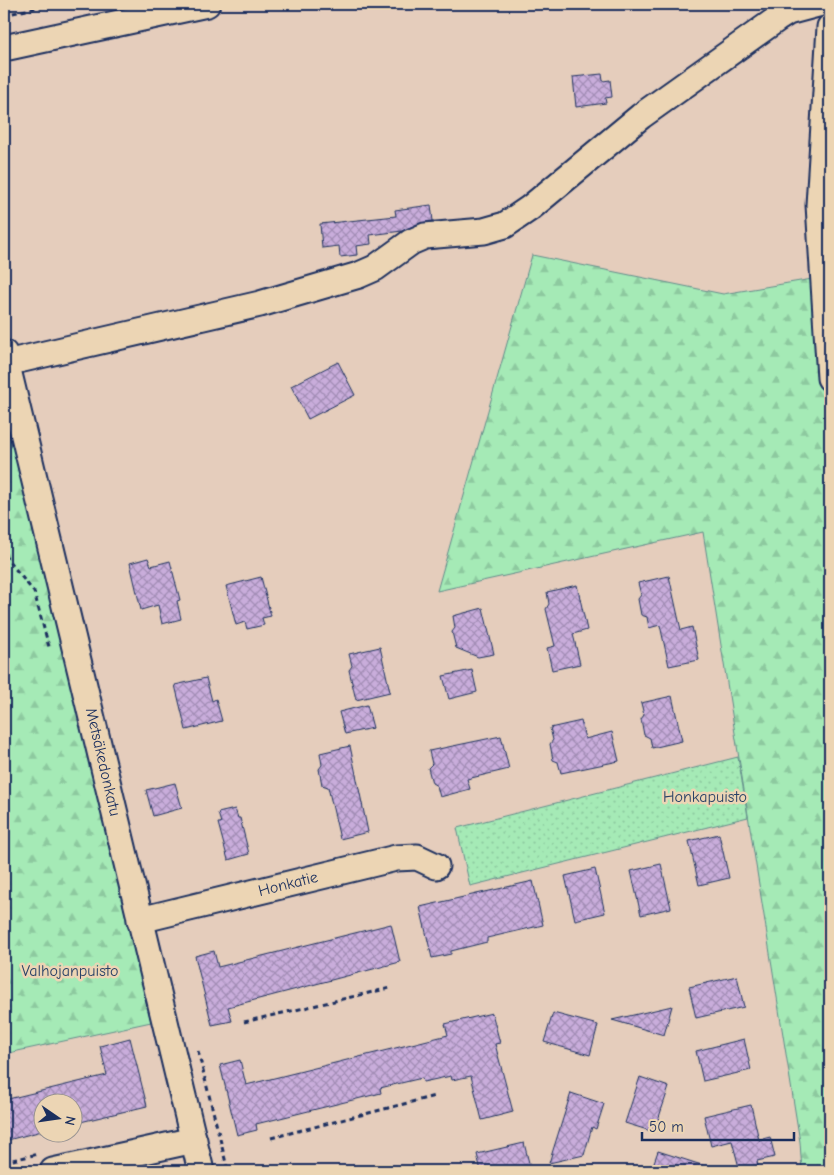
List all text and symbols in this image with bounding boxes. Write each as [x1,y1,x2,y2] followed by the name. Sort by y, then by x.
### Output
[82,706,124,818] street label: Metsäkedonkatu
[663,788,747,806] park label: Honkapuisto
[256,868,320,900] street label: Honkatie
[22,962,118,980] park label: Valhojanpuisto
[32,1092,82,1142] north arrow
[642,1110,794,1142] scale bar
[61,1114,79,1127] text: N
[649,1118,684,1136] text: 50 m

